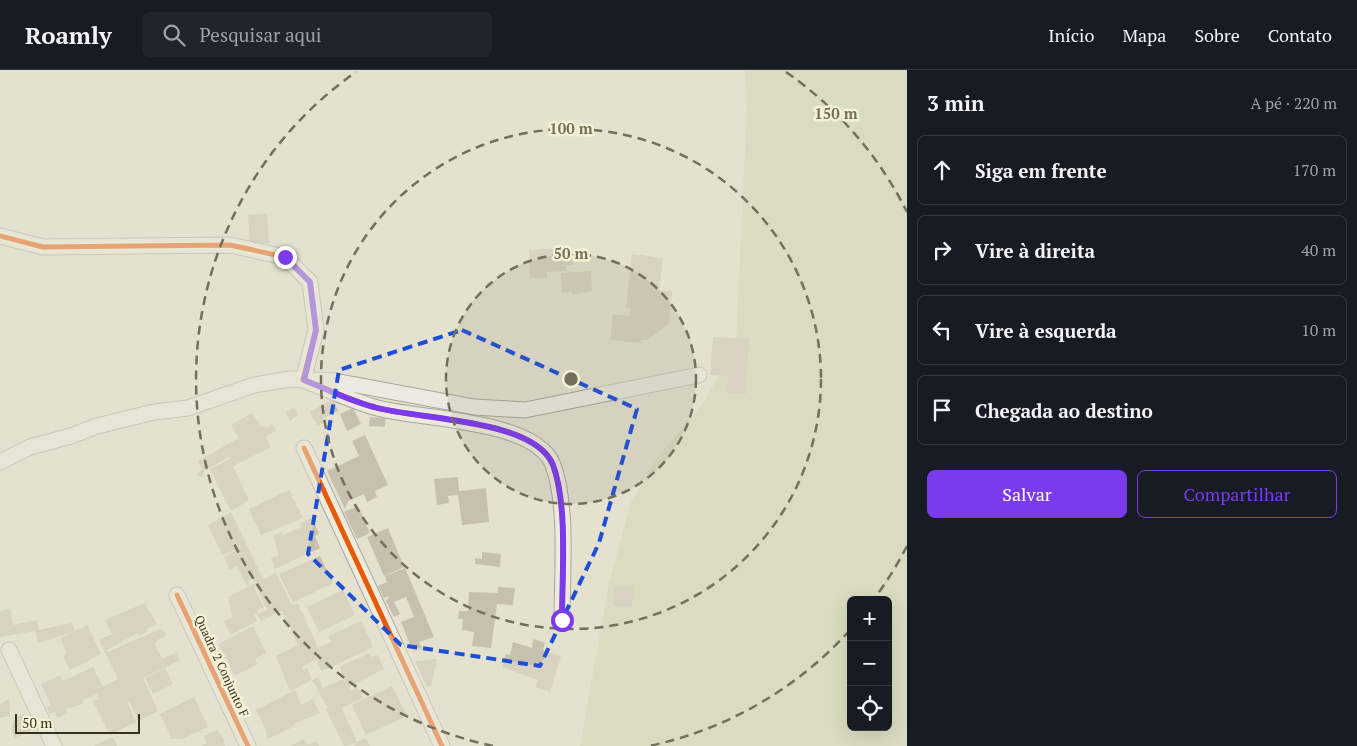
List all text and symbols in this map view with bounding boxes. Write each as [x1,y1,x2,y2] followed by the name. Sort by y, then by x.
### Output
[142,12,492,57] search box
[25,19,112,51] text: Roamly
[160,21,188,49] icon: search
[200,22,322,47] text: Pesquisar aqui
[1048,23,1094,47] text: Início
[1122,23,1166,47] text: Mapa
[1194,23,1240,47] text: Sobre
[1268,23,1332,47] text: Contato
[927,89,984,117] text: 3 min
[1250,92,1337,114] text: A pé · 220 m
[814,103,858,123] text: 150 m
[549,118,593,138] text: 100 m
[928,156,956,184] icon: ahead
[975,158,1107,183] text: Siga em frente
[1293,159,1336,181] text: 170 m
[928,236,956,264] icon: right
[975,238,1095,263] text: Vire à direita
[1301,239,1336,261] text: 40 m
[554,243,589,263] text: 50 m
[274,246,297,269] route end
[928,316,956,344] icon: left
[975,318,1117,343] text: Vire à esquerda
[1301,319,1336,341] text: 10 m
[562,370,580,388] centre of rings
[928,396,956,424] icon: arrive
[975,398,1153,423] text: Chegada ao destino
[927,470,1127,518] button: Salvar
[1137,470,1337,518] button: Compartilhar
[847,596,892,731] map controls
[847,596,892,641] button: +
[551,609,574,632] route start
[192,613,252,719] street label: Quadra 2 Conjunto F
[847,641,892,686] button: −
[847,686,892,731] button: locate
[15,711,140,734] scale bar
[22,713,52,732] text: 50 m

